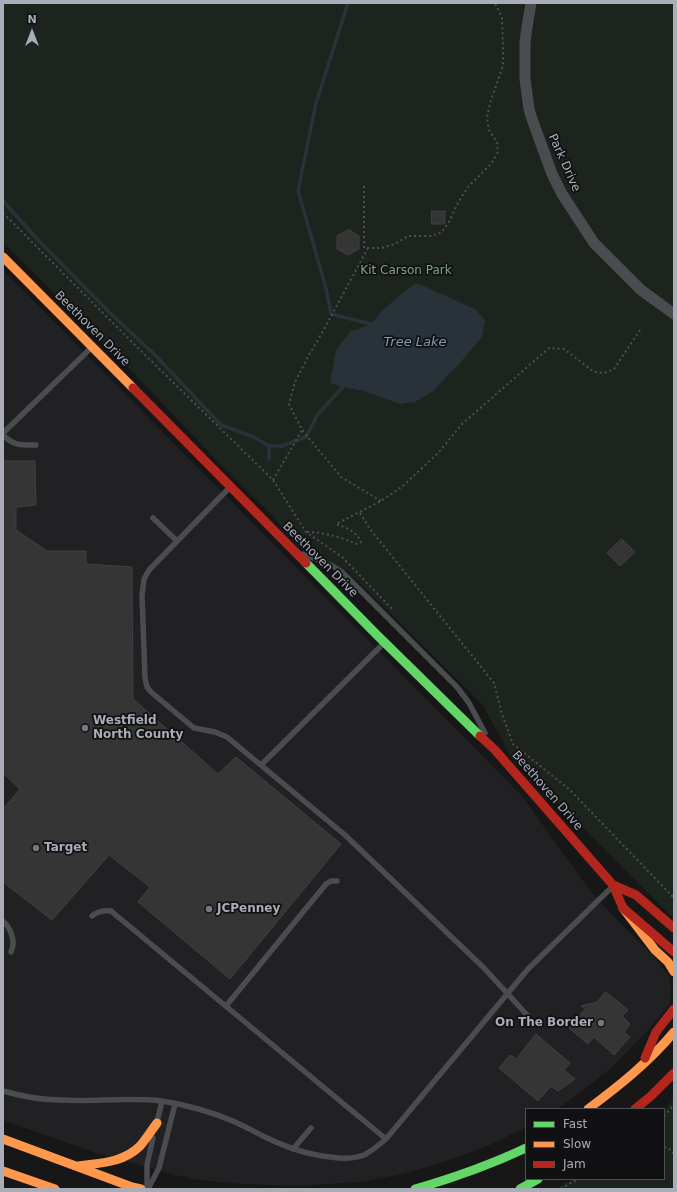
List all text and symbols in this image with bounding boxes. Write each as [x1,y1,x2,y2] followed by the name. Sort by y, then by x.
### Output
[12,12,52,52] north arrow
[27,13,37,26] text: N
[545,132,583,194] street label: Park Drive
[360,264,452,278] park label: Kit Carson Park
[51,288,133,370] street label: Beethoven Drive
[383,335,447,351] water label: Tree Lake
[279,519,361,601] street label: Beethoven Drive
[93,714,183,742] place label: Westfield North County
[80,723,90,733] marker: Westfield North County
[509,748,585,834] street label: Beethoven Drive
[44,841,87,855] place label: Target
[31,843,41,853] marker: Target
[217,902,280,916] place label: JCPenney
[204,904,214,914] marker: JCPenney
[495,1016,593,1030] place label: On The Border
[596,1018,606,1028] marker: On The Border
[525,1108,665,1180] legend
[563,1117,587,1131] text: Fast
[563,1137,591,1151] text: Slow
[563,1157,586,1171] text: Jam

